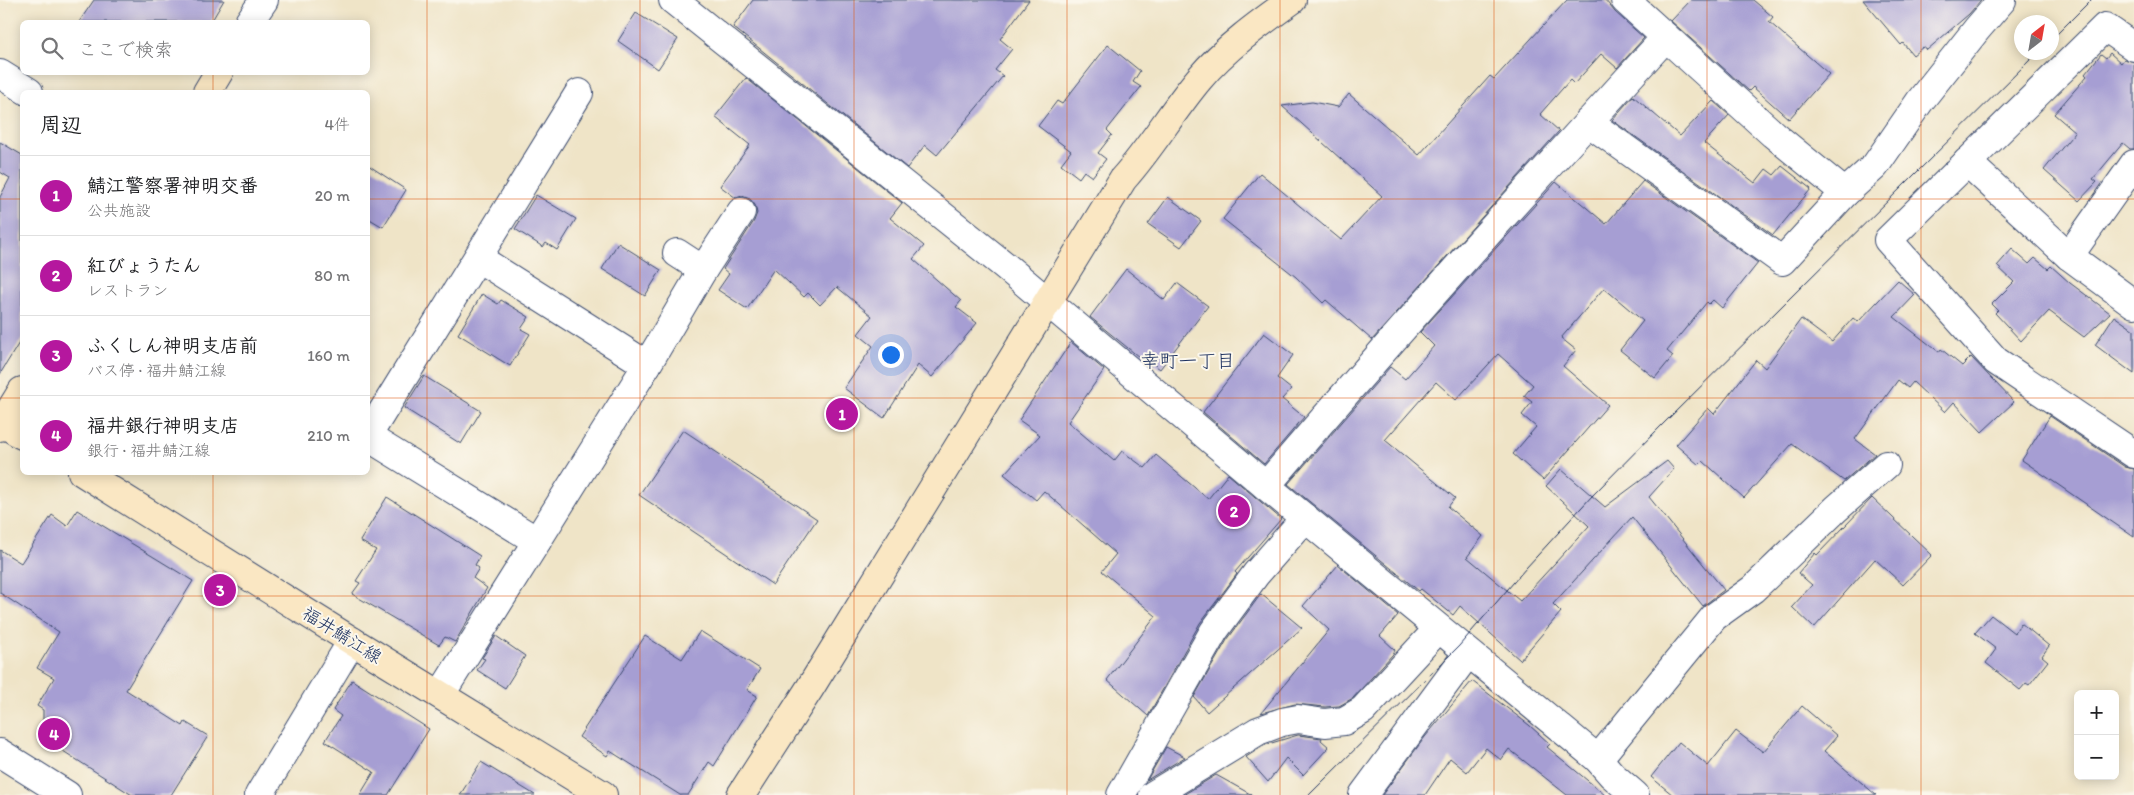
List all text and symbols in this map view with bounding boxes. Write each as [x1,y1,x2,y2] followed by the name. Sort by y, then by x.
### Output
[2014,15,2059,60] north arrow
[20,20,370,75] search box
[38,34,66,62] icon: search
[78,38,173,61] text: ここで検索
[40,112,82,137] text: 周辺
[324,115,350,134] text: 4件
[87,174,258,197] text: 鯖江警察署神明交番
[52,186,60,205] text: 1
[315,186,350,205] text: 20 m
[87,201,151,220] text: 公共施設
[87,254,201,277] text: 紅びょうたん
[52,266,60,285] text: 2
[314,266,350,285] text: 80 m
[87,281,168,300] text: レストラン
[87,334,258,357] text: ふくしん神明支店前
[878,342,904,368] your location
[52,346,60,365] text: 3
[307,346,350,365] text: 160 m
[1140,349,1236,372] district label: 幸町一丁目
[87,361,226,380] text: バス停 · 福井鯖江線
[826,395,858,433] pin: 1
[87,414,239,437] text: 福井銀行神明支店
[51,426,61,445] text: 4
[307,426,350,445] text: 210 m
[87,441,210,460] text: 銀行 · 福井鯖江線
[1218,492,1250,530] pin: 2
[204,571,236,609] pin: 3
[298,602,386,668] street label: 福井鯖江線
[2074,690,2119,780] map controls
[2074,690,2119,735] button: +
[38,715,70,753] pin: 4
[2074,735,2119,780] button: −

